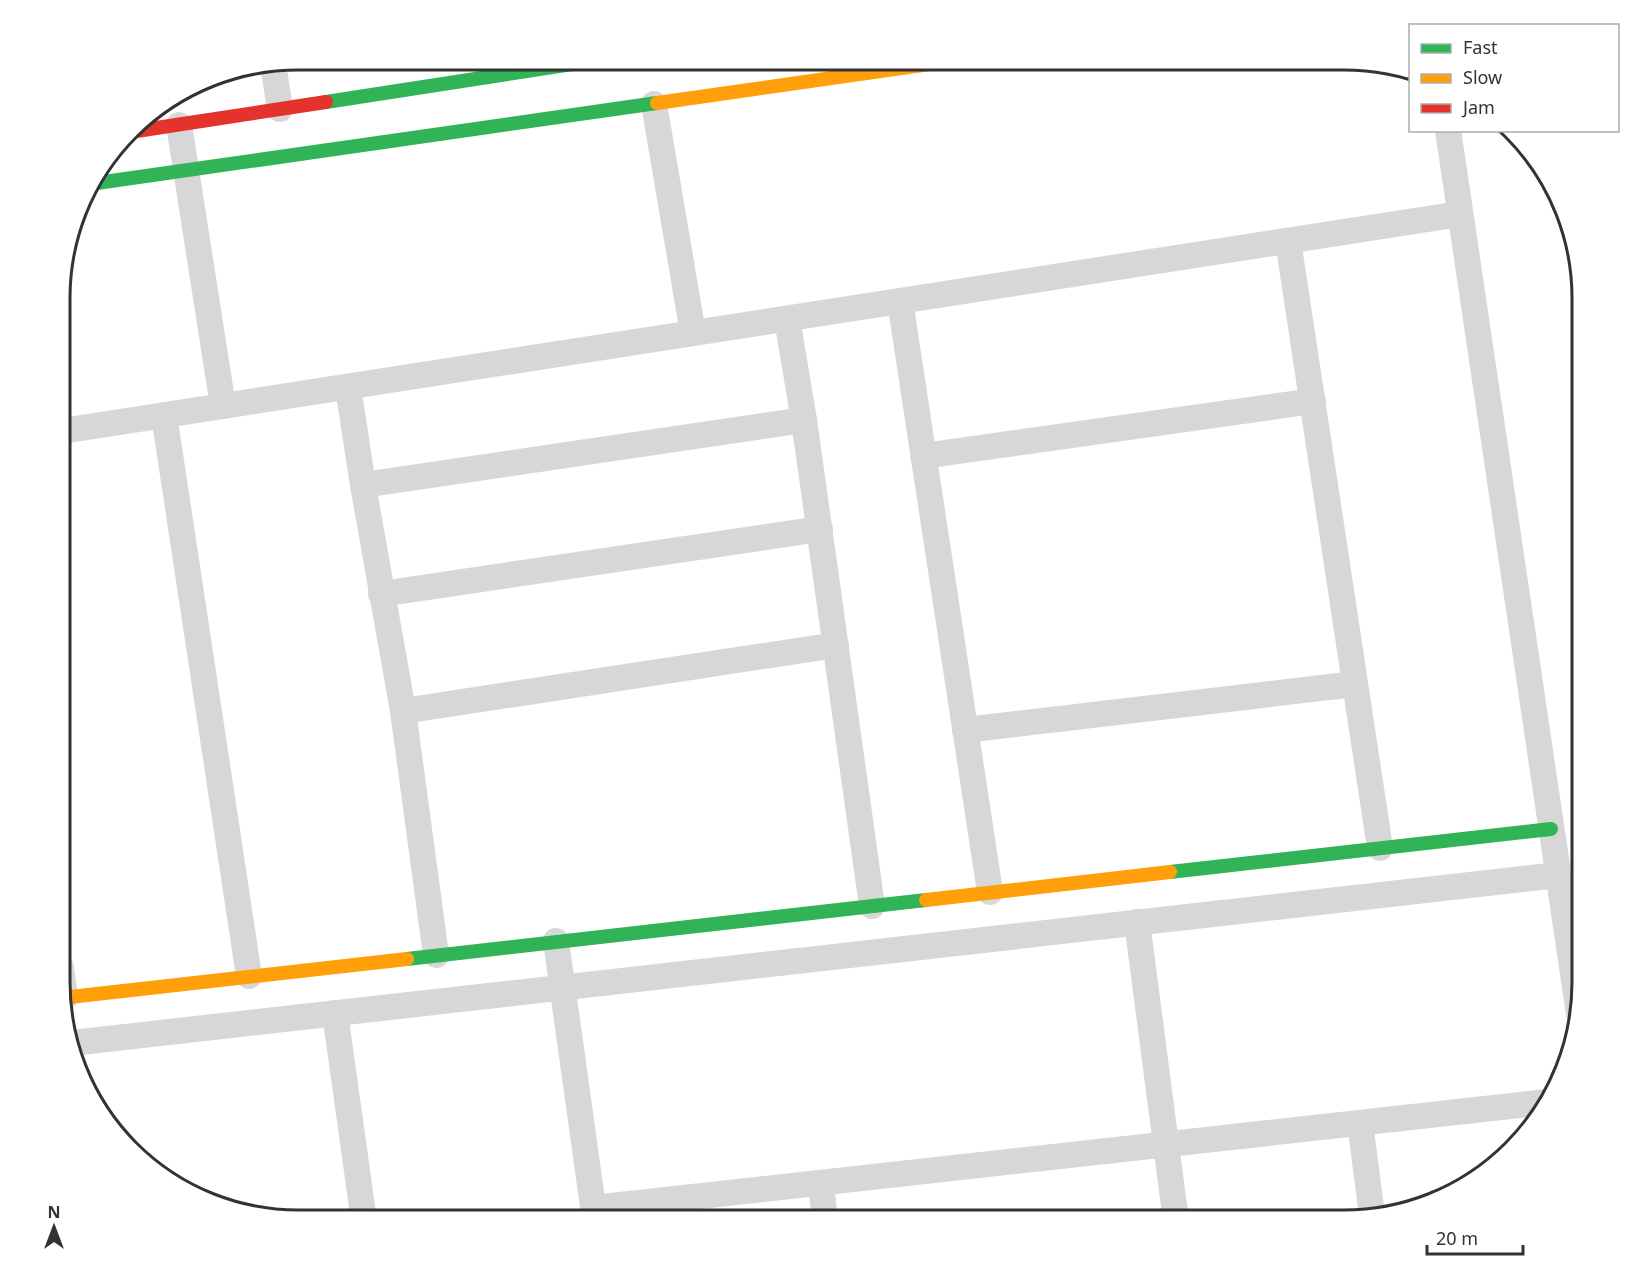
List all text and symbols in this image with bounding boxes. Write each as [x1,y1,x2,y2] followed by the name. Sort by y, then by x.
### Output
[1409,24,1619,132] legend
[1463,35,1498,59] text: Fast
[1463,65,1502,89] text: Slow
[1461,95,1495,119] text: Jam
[24,1197,84,1257] north arrow
[47,1201,61,1223] text: N
[1427,1218,1523,1256] scale bar
[1436,1226,1478,1250] text: 20 m

